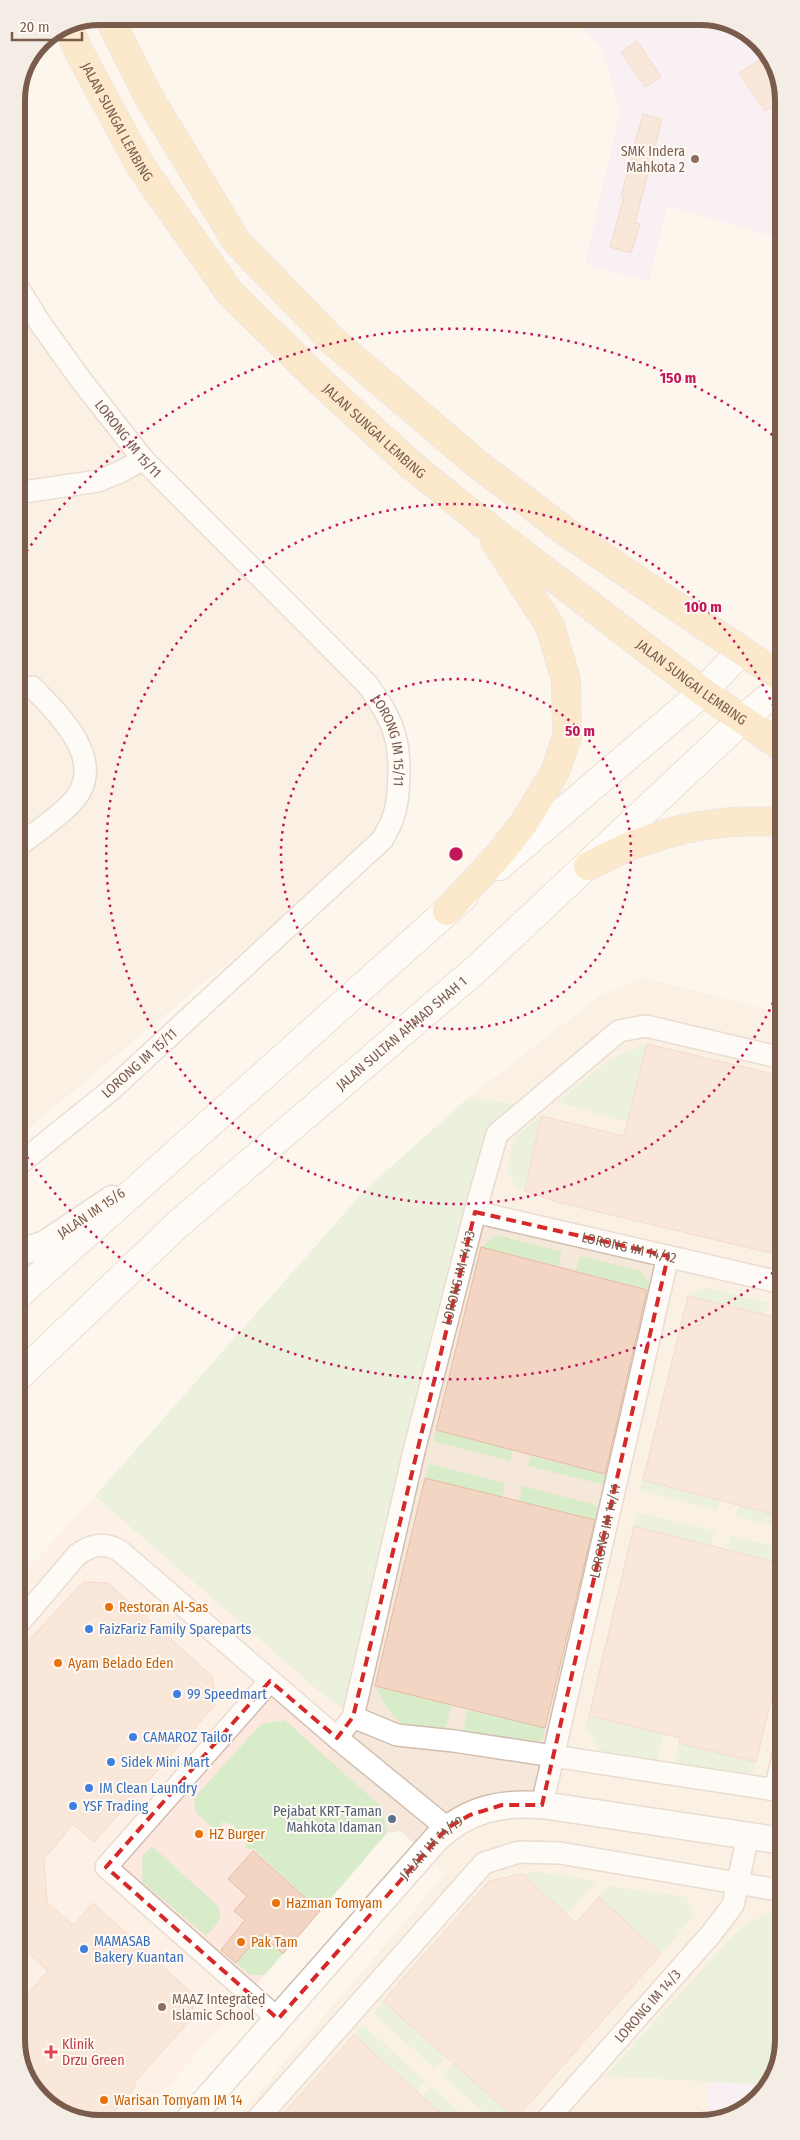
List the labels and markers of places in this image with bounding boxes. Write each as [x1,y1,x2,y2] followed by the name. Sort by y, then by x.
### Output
[621,143,685,176] place label: SMK Indera Mahkota 2
[689,153,701,165] marker: SMK Indera Mahkota 2
[447,845,465,863] centre of rings
[119,1599,208,1616] place label: Restoran Al-Sas
[103,1601,115,1613] marker: Restoran Al-Sas
[99,1621,251,1638] place label: FaizFariz Family Spareparts
[83,1623,95,1635] marker: FaizFariz Family Spareparts
[68,1655,174,1672] place label: Ayam Belado Eden
[52,1657,64,1669] marker: Ayam Belado Eden
[187,1686,267,1703] place label: 99 Speedmart
[171,1688,183,1700] marker: 99 Speedmart
[143,1729,233,1746] place label: CAMAROZ Tailor
[127,1731,139,1743] marker: CAMAROZ Tailor
[121,1754,210,1771] place label: Sidek Mini Mart
[105,1756,117,1768] marker: Sidek Mini Mart
[99,1780,198,1797] place label: IM Clean Laundry
[83,1782,95,1794] marker: IM Clean Laundry
[83,1798,149,1815] place label: YSF Trading
[67,1800,79,1812] marker: YSF Trading
[273,1803,382,1836] place label: Pejabat KRT-Taman Mahkota Idaman
[386,1813,398,1825] marker: Pejabat KRT-Taman Mahkota Idaman
[209,1826,265,1843] place label: HZ Burger
[193,1828,205,1840] marker: HZ Burger
[286,1895,383,1912] place label: Hazman Tomyam
[270,1897,282,1909] marker: Hazman Tomyam
[94,1933,184,1966] place label: MAMASAB Bakery Kuantan
[251,1934,298,1951] place label: Pak Tam
[235,1936,247,1948] marker: Pak Tam
[78,1943,90,1955] marker: MAMASAB Bakery Kuantan
[172,1991,266,2024] place label: MAAZ Integrated Islamic School
[156,2001,168,2013] marker: MAAZ Integrated Islamic School
[62,2036,125,2069] place label: Klinik Drzu Green
[44,2045,58,2059] marker: Klinik Drzu Green
[114,2092,243,2109] place label: Warisan Tomyam IM 14
[98,2094,110,2106] marker: Warisan Tomyam IM 14

